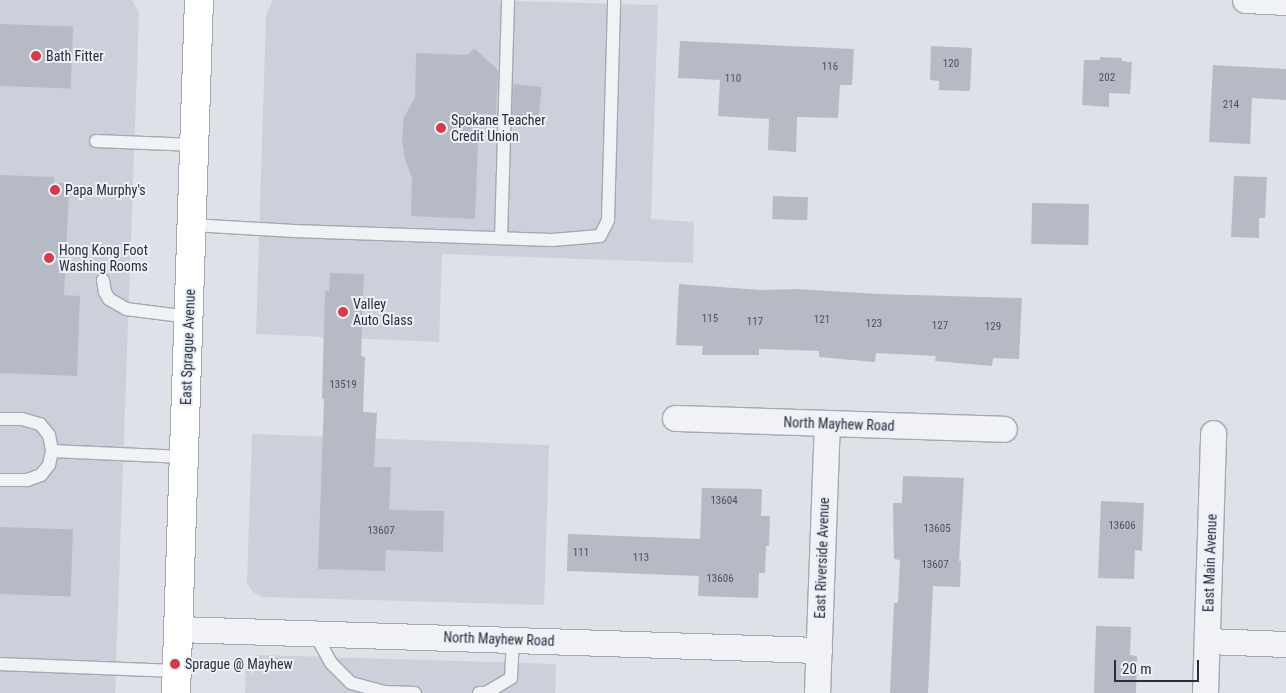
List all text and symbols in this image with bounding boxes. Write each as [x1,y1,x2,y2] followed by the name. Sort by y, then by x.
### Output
[46,48,104,64] place label: Bath Fitter
[30,50,42,62] marker: Bath Fitter
[943,57,959,71] house number: 120
[822,60,838,74] house number: 116
[1099,71,1115,85] house number: 202
[725,72,741,86] house number: 110
[1223,98,1239,112] house number: 214
[451,112,546,144] place label: Spokane Teacher Credit Union
[435,122,447,134] marker: Spokane Teacher Credit Union
[65,182,146,198] place label: Papa Murphy's
[49,184,61,196] marker: Papa Murphy's
[59,242,148,274] place label: Hong Kong Foot Washing Rooms
[43,252,55,264] marker: Hong Kong Foot Washing Rooms
[178,289,198,405] street label: East Sprague Avenue
[353,296,413,328] place label: Valley Auto Glass
[337,306,349,318] marker: Valley Auto Glass
[702,312,718,326] house number: 115
[814,313,830,327] house number: 121
[747,315,763,329] house number: 117
[866,317,882,331] house number: 123
[932,319,948,333] house number: 127
[985,320,1001,334] house number: 129
[329,378,357,392] house number: 13519
[783,414,895,434] street label: North Mayhew Road
[710,494,738,508] house number: 13604
[811,497,833,619] street label: East Riverside Avenue
[1200,514,1220,612] street label: East Main Avenue
[1108,519,1136,533] house number: 13606
[923,522,951,536] house number: 13605
[367,524,395,538] house number: 13607
[573,546,589,560] house number: 111
[633,551,649,565] house number: 113
[921,558,949,572] house number: 13607
[706,572,734,586] house number: 13606
[443,629,555,649] street label: North Mayhew Road
[1116,650,1201,682] scale bar
[185,656,293,672] place label: Sprague @ Mayhew
[169,658,181,670] marker: Sprague @ Mayhew
[1122,660,1152,678] text: 20 m

